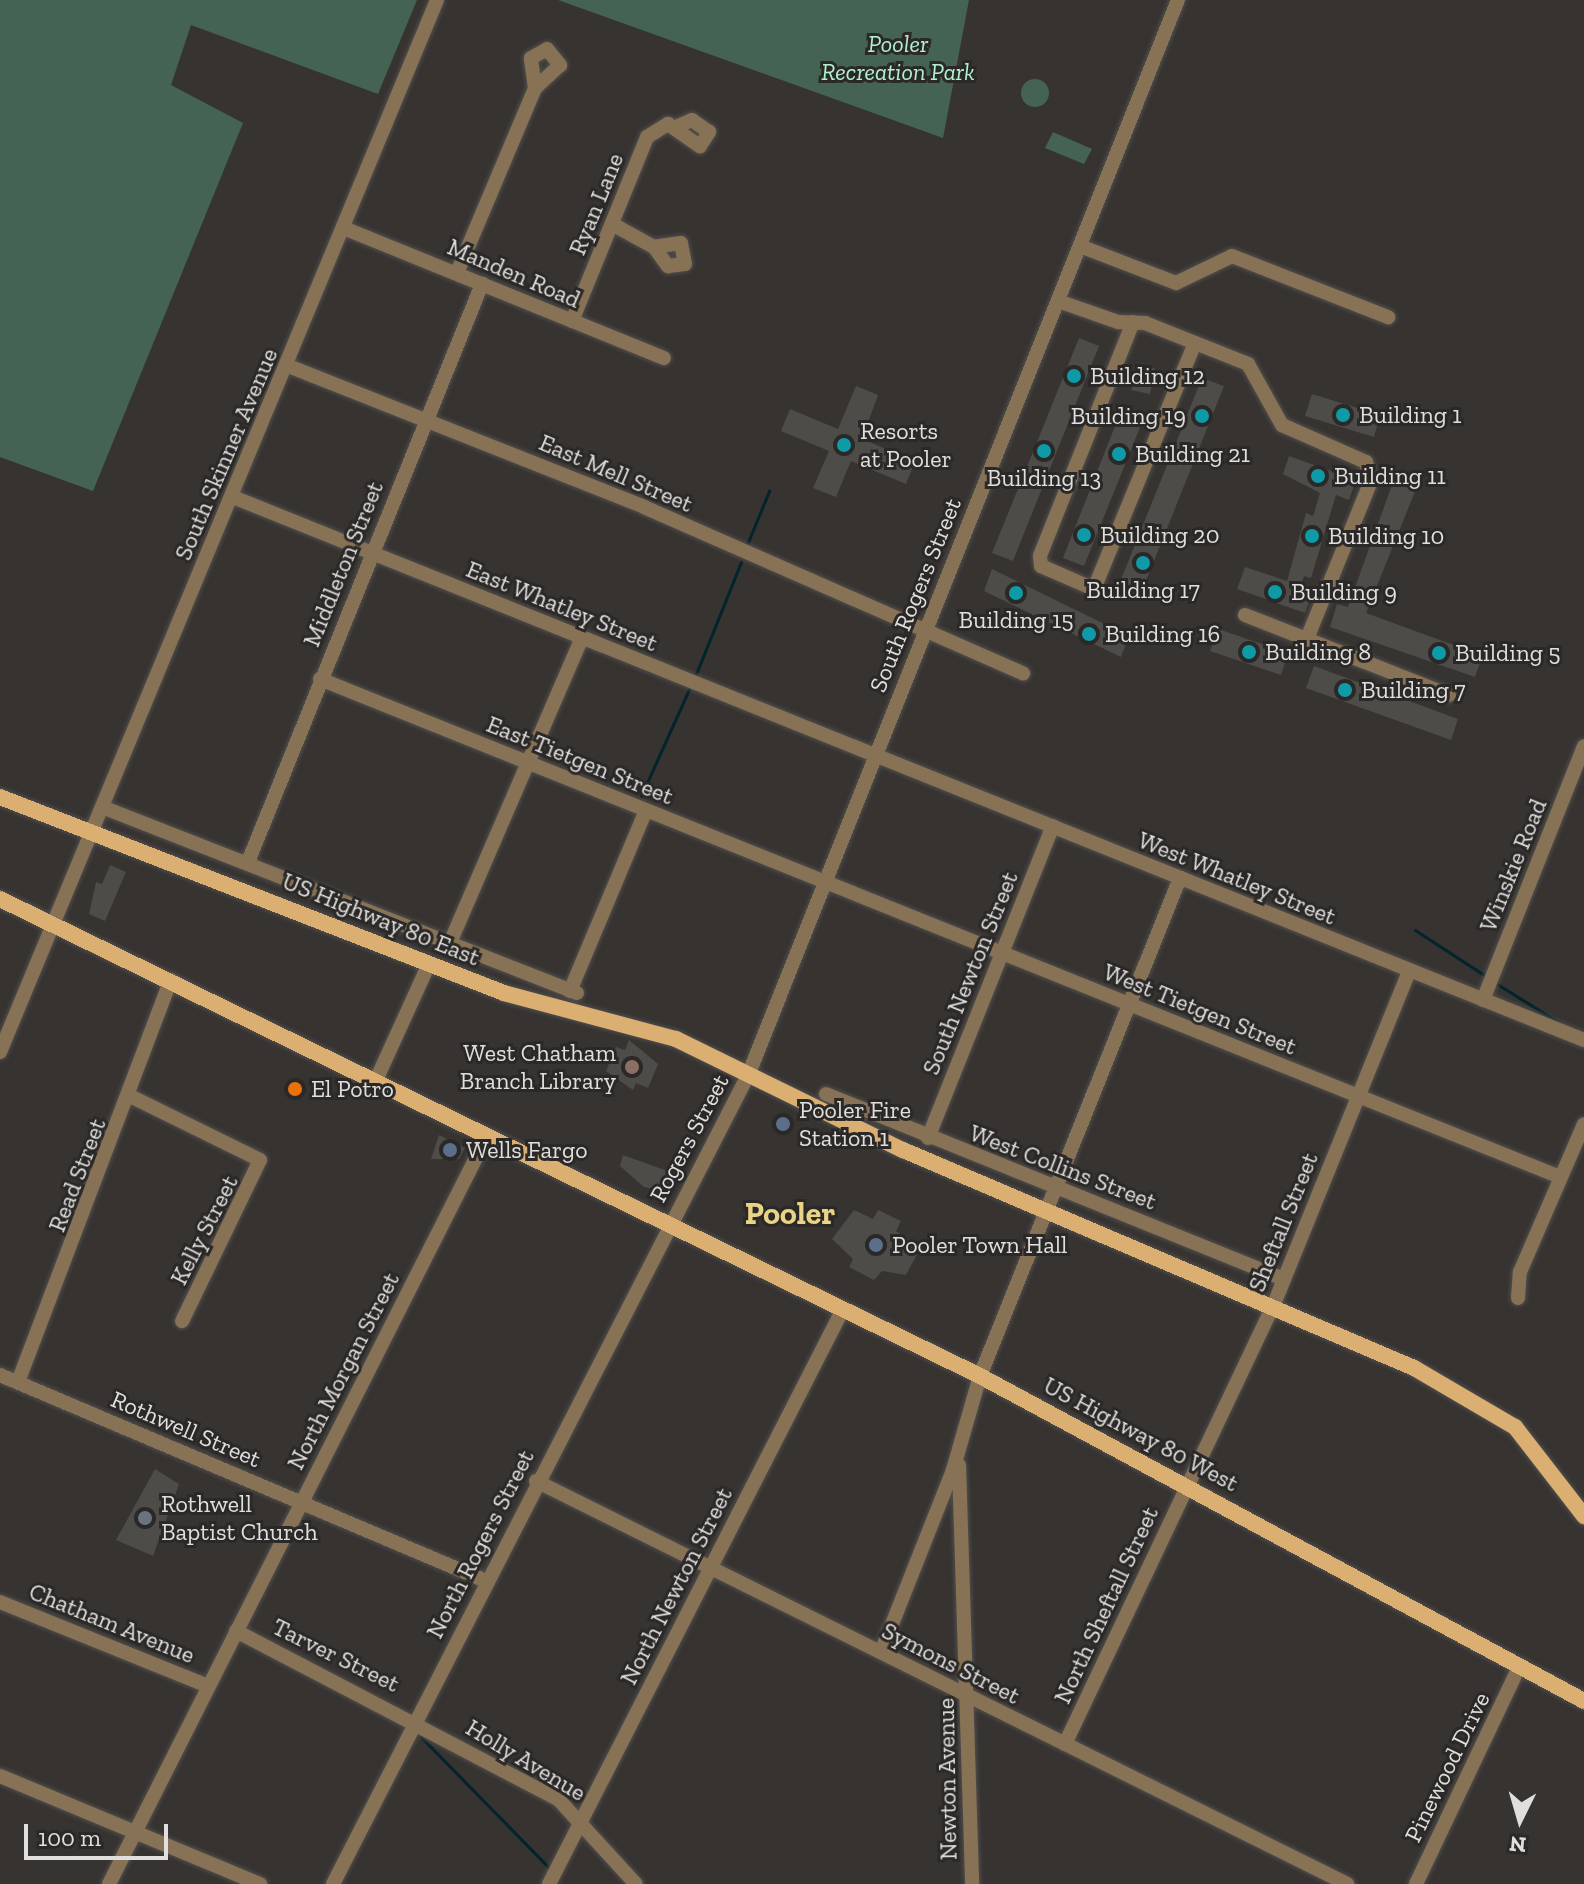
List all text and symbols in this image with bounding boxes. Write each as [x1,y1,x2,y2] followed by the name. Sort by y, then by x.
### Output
[821,30,975,86] park label: Pooler Recreation Park
[563,149,629,259] street label: Ryan Lane
[443,232,585,314] street label: Manden Road
[168,343,284,565] street label: South Skinner Avenue
[1090,362,1205,390] place label: Building 12
[1065,367,1083,385] marker: Building 12
[1359,401,1462,429] place label: Building 1
[1071,402,1186,430] place label: Building 19
[1334,406,1352,424] marker: Building 1
[1193,407,1211,425] marker: Building 19
[860,417,952,473] place label: Resorts at Pooler
[535,428,697,518] street label: East Mell Street
[835,436,853,454] marker: Resorts at Pooler
[1135,440,1250,468] place label: Building 21
[1035,442,1053,460] marker: Building 13
[1110,445,1128,463] marker: Building 21
[1334,462,1446,490] place label: Building 11
[987,464,1101,492] place label: Building 13
[1309,467,1327,485] marker: Building 11
[297,477,389,651] street label: Middleton Street
[863,494,967,696] street label: South Rogers Street
[1100,521,1219,549] place label: Building 20
[1328,522,1444,550] place label: Building 10
[1075,526,1093,544] marker: Building 20
[1303,527,1321,545] marker: Building 10
[462,554,662,658] street label: East Whatley Street
[1134,554,1152,572] marker: Building 17
[1086,576,1200,604] place label: Building 17
[1291,578,1397,606] place label: Building 9
[1266,583,1284,601] marker: Building 9
[1007,584,1025,602] marker: Building 15
[959,606,1073,634] place label: Building 15
[1105,620,1220,648] place label: Building 16
[1080,625,1098,643] marker: Building 16
[1265,638,1371,666] place label: Building 8
[1455,639,1561,667] place label: Building 5
[1240,643,1258,661] marker: Building 8
[1430,644,1448,662] marker: Building 5
[1361,676,1466,704] place label: Building 7
[1336,681,1354,699] marker: Building 7
[482,709,678,811] street label: East Tietgen Street
[1473,794,1553,936] street label: Winskie Road
[1133,825,1341,931] street label: West Whatley Street
[278,866,484,972] street label: US Highway 80 East
[916,867,1024,1079] street label: South Newton Street
[1099,957,1301,1061] street label: West Tietgen Street
[459,1039,616,1095] place label: West Chatham Branch Library
[623,1058,641,1076] marker: West Chatham Branch Library
[643,1069,735,1207] street label: Rogers Street
[311,1075,394,1103] place label: El Potro
[286,1080,304,1098] marker: El Potro
[799,1096,912,1152] place label: Pooler Fire Station 1
[42,1114,112,1236] street label: Read Street
[774,1115,792,1133] marker: Pooler Fire Station 1
[966,1118,1160,1216] street label: West Collins Street
[466,1136,588,1164] place label: Wells Fargo
[441,1141,459,1159] marker: Wells Fargo
[1242,1148,1324,1296] street label: Sheftall Street
[164,1170,244,1290] street label: Kelly Street
[745,1194,835,1232] district label: Pooler
[892,1231,1068,1259] place label: Pooler Town Hall
[867,1236,885,1254] marker: Pooler Town Hall
[281,1268,405,1474] street label: North Morgan Street
[1038,1370,1244,1498] street label: US Highway 80 West
[107,1385,265,1473] street label: Rothwell Street
[420,1445,540,1643] street label: North Rogers Street
[614,1482,738,1690] street label: North Newton Street
[161,1490,318,1546] place label: Rothwell Baptist Church
[1048,1502,1164,1708] street label: North Sheftall Street
[136,1509,154,1527] marker: Rothwell Baptist Church
[25,1577,199,1669] street label: Chatham Avenue
[268,1612,404,1698] street label: Tarver Street
[877,1616,1025,1710] street label: Symons Street
[1398,1687,1496,1847] street label: Pinewood Drive
[931,1697,963,1861] street label: Newton Avenue
[460,1713,592,1807] street label: Holly Avenue
[1480,1780,1560,1860] north arrow
[28,1808,172,1858] scale bar
[38,1823,101,1852] text: 100 m
[1508,1830,1527,1859] text: N

